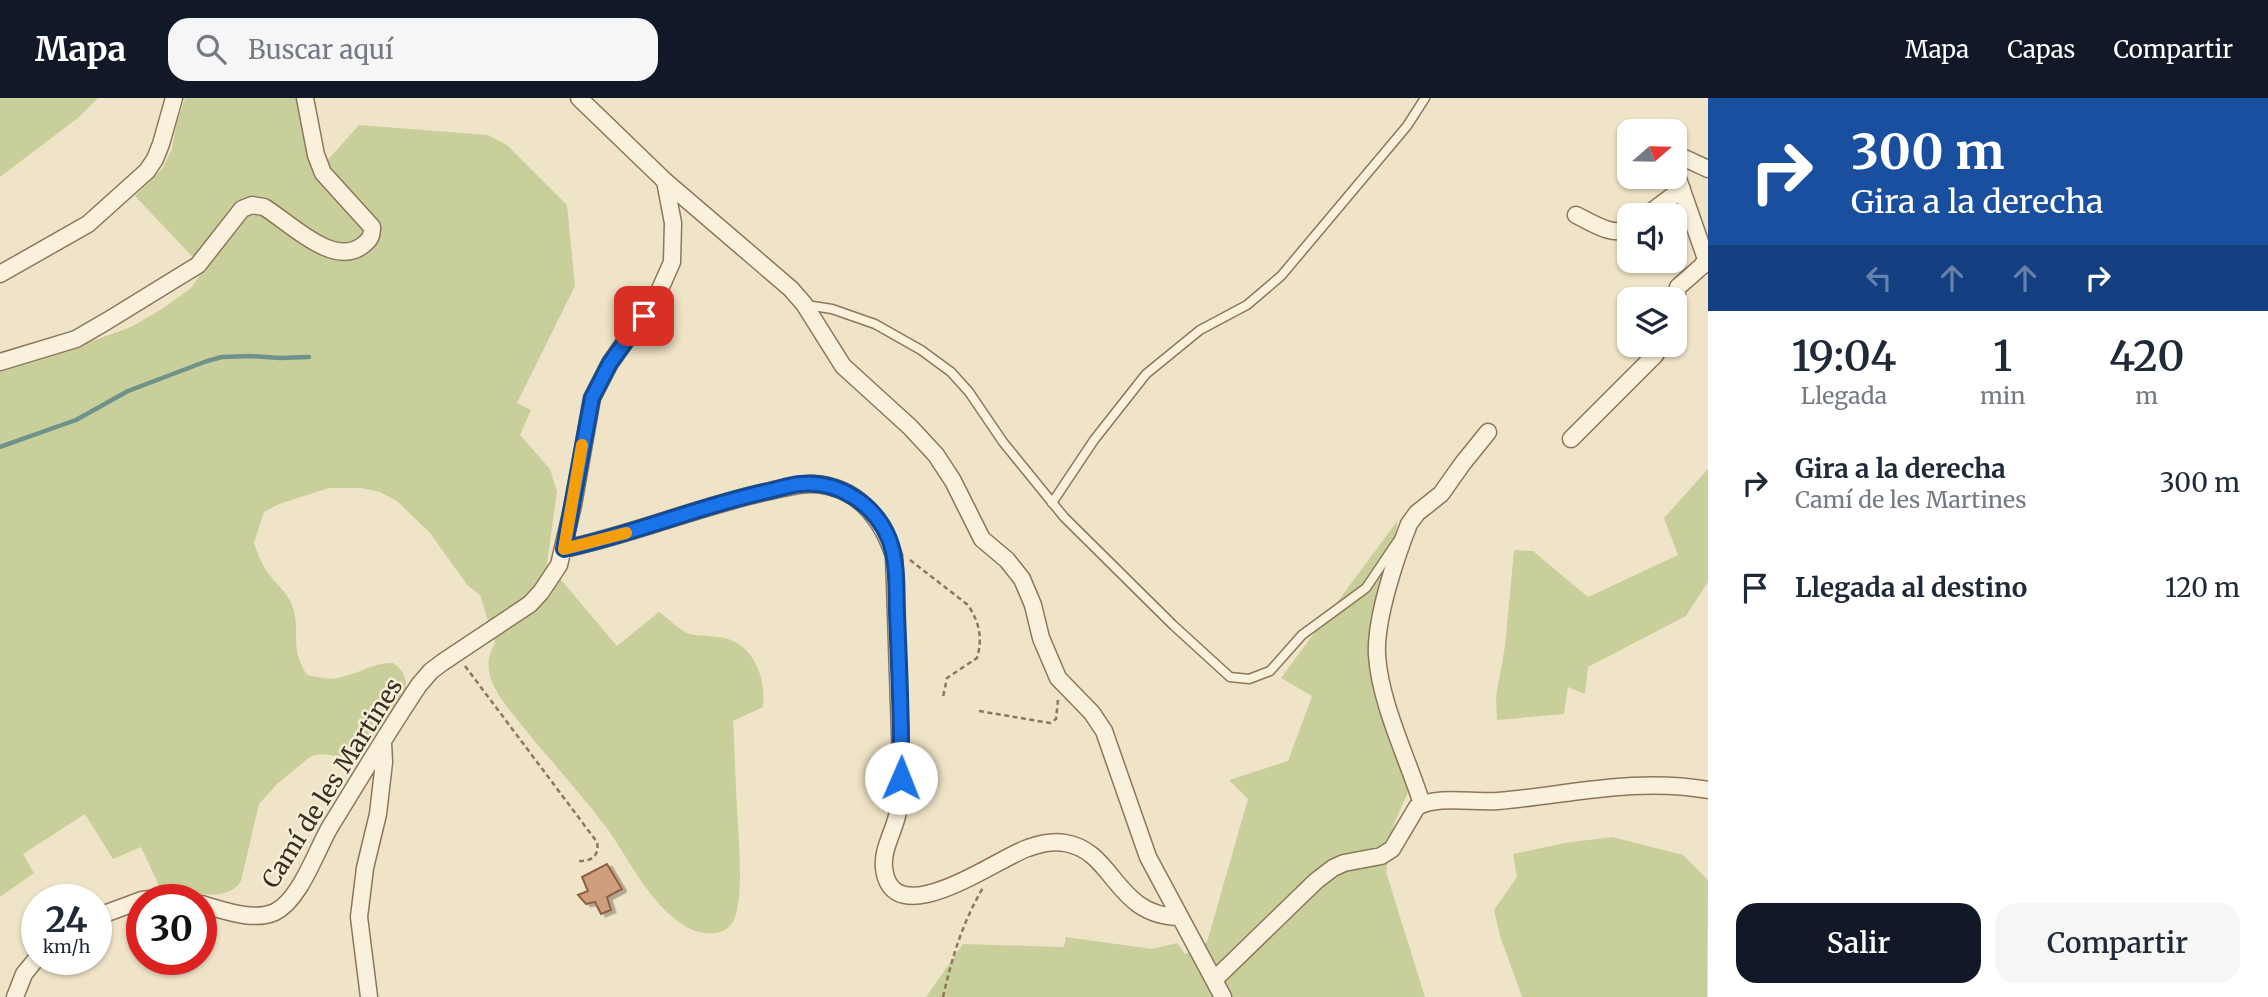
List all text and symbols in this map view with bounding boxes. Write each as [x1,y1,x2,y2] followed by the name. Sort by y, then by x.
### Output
[168,18,658,81] search box
[35,29,126,70] text: Mapa
[192,30,230,68] icon: search
[248,33,393,66] text: Buscar aquí
[1905,34,1969,65] text: Mapa
[2007,34,2075,65] text: Capas
[2113,34,2233,65] text: Compartir
[1617,119,1687,189] north arrow
[1617,119,1687,357] map controls
[1851,121,2005,182] text: 300 m
[1736,126,1827,217] icon: right
[1851,182,2104,222] text: Gira a la derecha
[1617,203,1687,273] button: sound
[1860,259,1898,297] icon: left
[1933,259,1971,297] icon: ahead
[2006,259,2044,297] icon: ahead
[2079,259,2117,297] icon: right
[614,286,674,346] pin
[1617,287,1687,357] button: layers
[625,297,663,335] icon: arrive
[1791,330,1896,382] text: 19:04
[1993,330,2012,382] text: 1
[2109,330,2185,382] text: 420
[1801,381,1887,410] text: Llegada
[1980,381,2025,410] text: min
[2135,381,2158,410] text: m
[1795,452,2006,485] text: Gira a la derecha
[1736,464,1774,502] icon: right
[2160,466,2240,499] text: 300 m
[1795,485,2027,514] text: Camí de les Martines
[1736,569,1774,607] icon: arrive
[1795,571,2027,604] text: Llegada al destino
[2165,571,2240,604] text: 120 m
[255,672,409,894] street label: Camí de les Martines
[864,741,938,815] position arrow
[126,884,217,975] speed limit sign: 30
[45,898,88,942] text: 24
[1736,903,1981,983] button: Salir
[1995,903,2240,983] button: Compartir
[43,935,90,958] text: km/h

